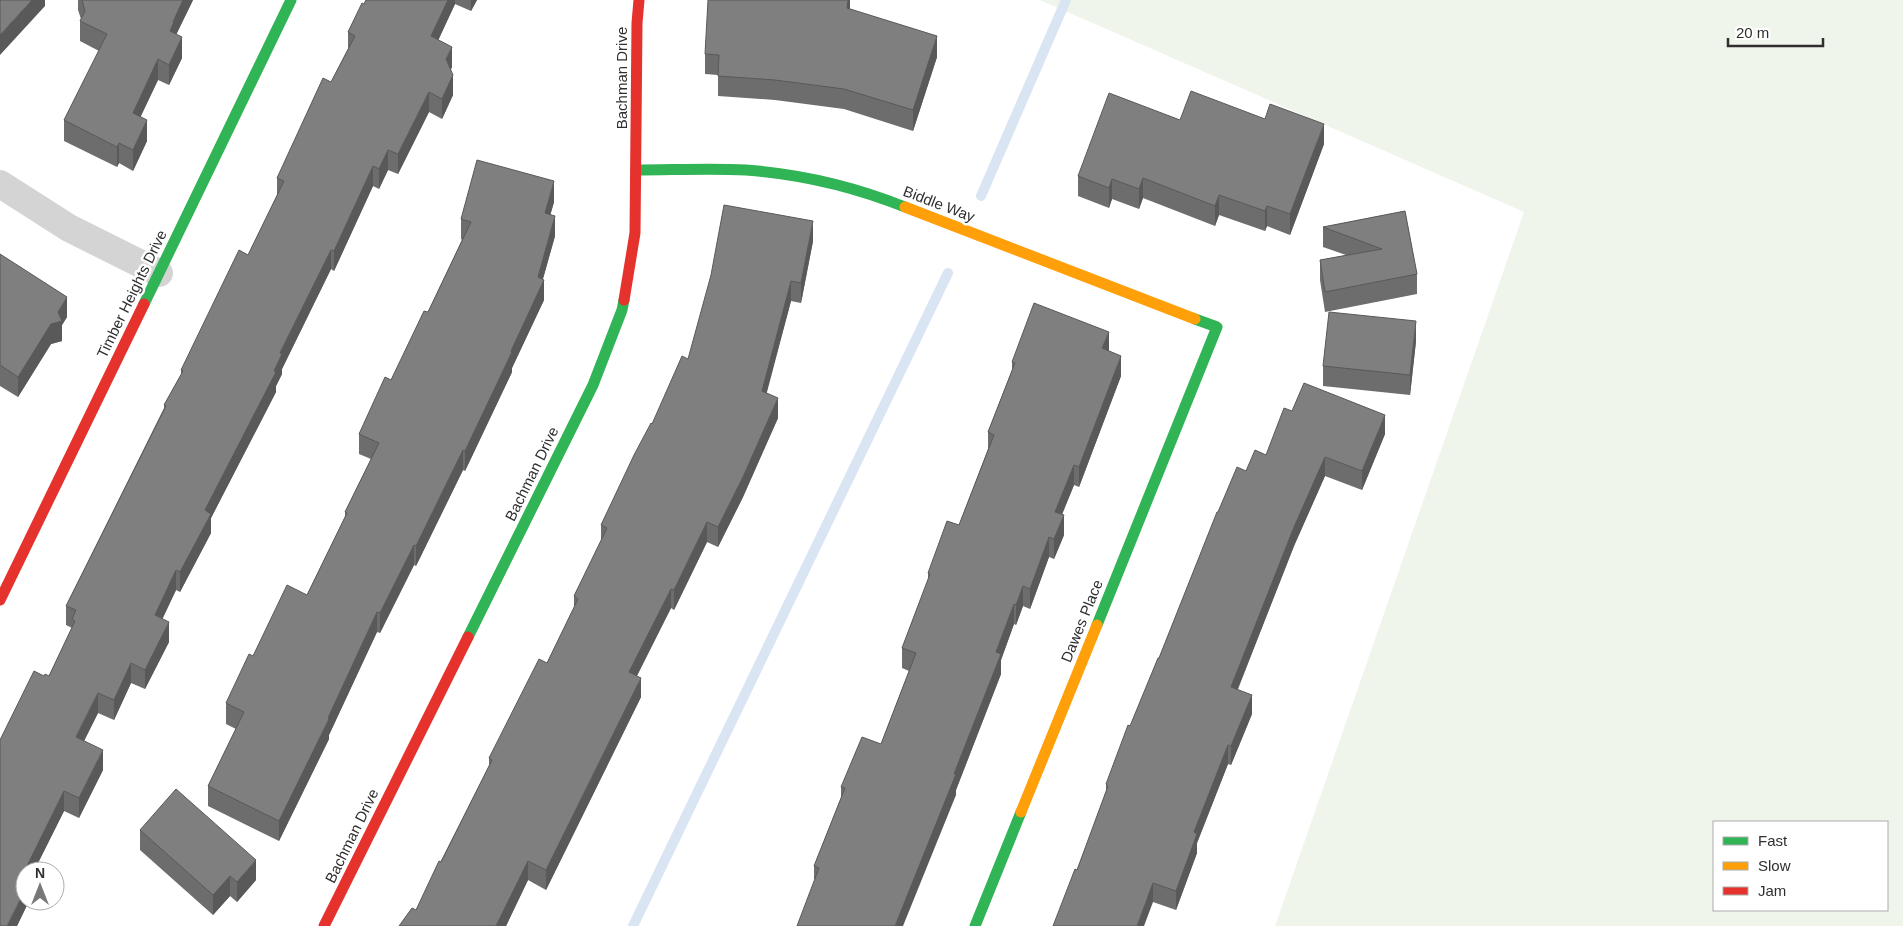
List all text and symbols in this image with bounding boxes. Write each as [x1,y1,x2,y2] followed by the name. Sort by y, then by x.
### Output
[1728,15,1823,47] scale bar
[1736,24,1769,41] text: 20 m
[613,27,630,129] street label: Bachman Drive
[901,182,978,225] street label: Biddle Way
[93,227,170,361] street label: Timber Heights Drive
[501,424,562,524] street label: Bachman Drive
[1057,577,1106,665] street label: Dawes Place
[321,786,382,886] street label: Bachman Drive
[1713,821,1888,911] legend
[1758,832,1788,849] text: Fast
[1758,857,1791,874] text: Slow
[15,861,65,911] north arrow
[35,865,45,881] text: N
[1758,882,1786,899] text: Jam

